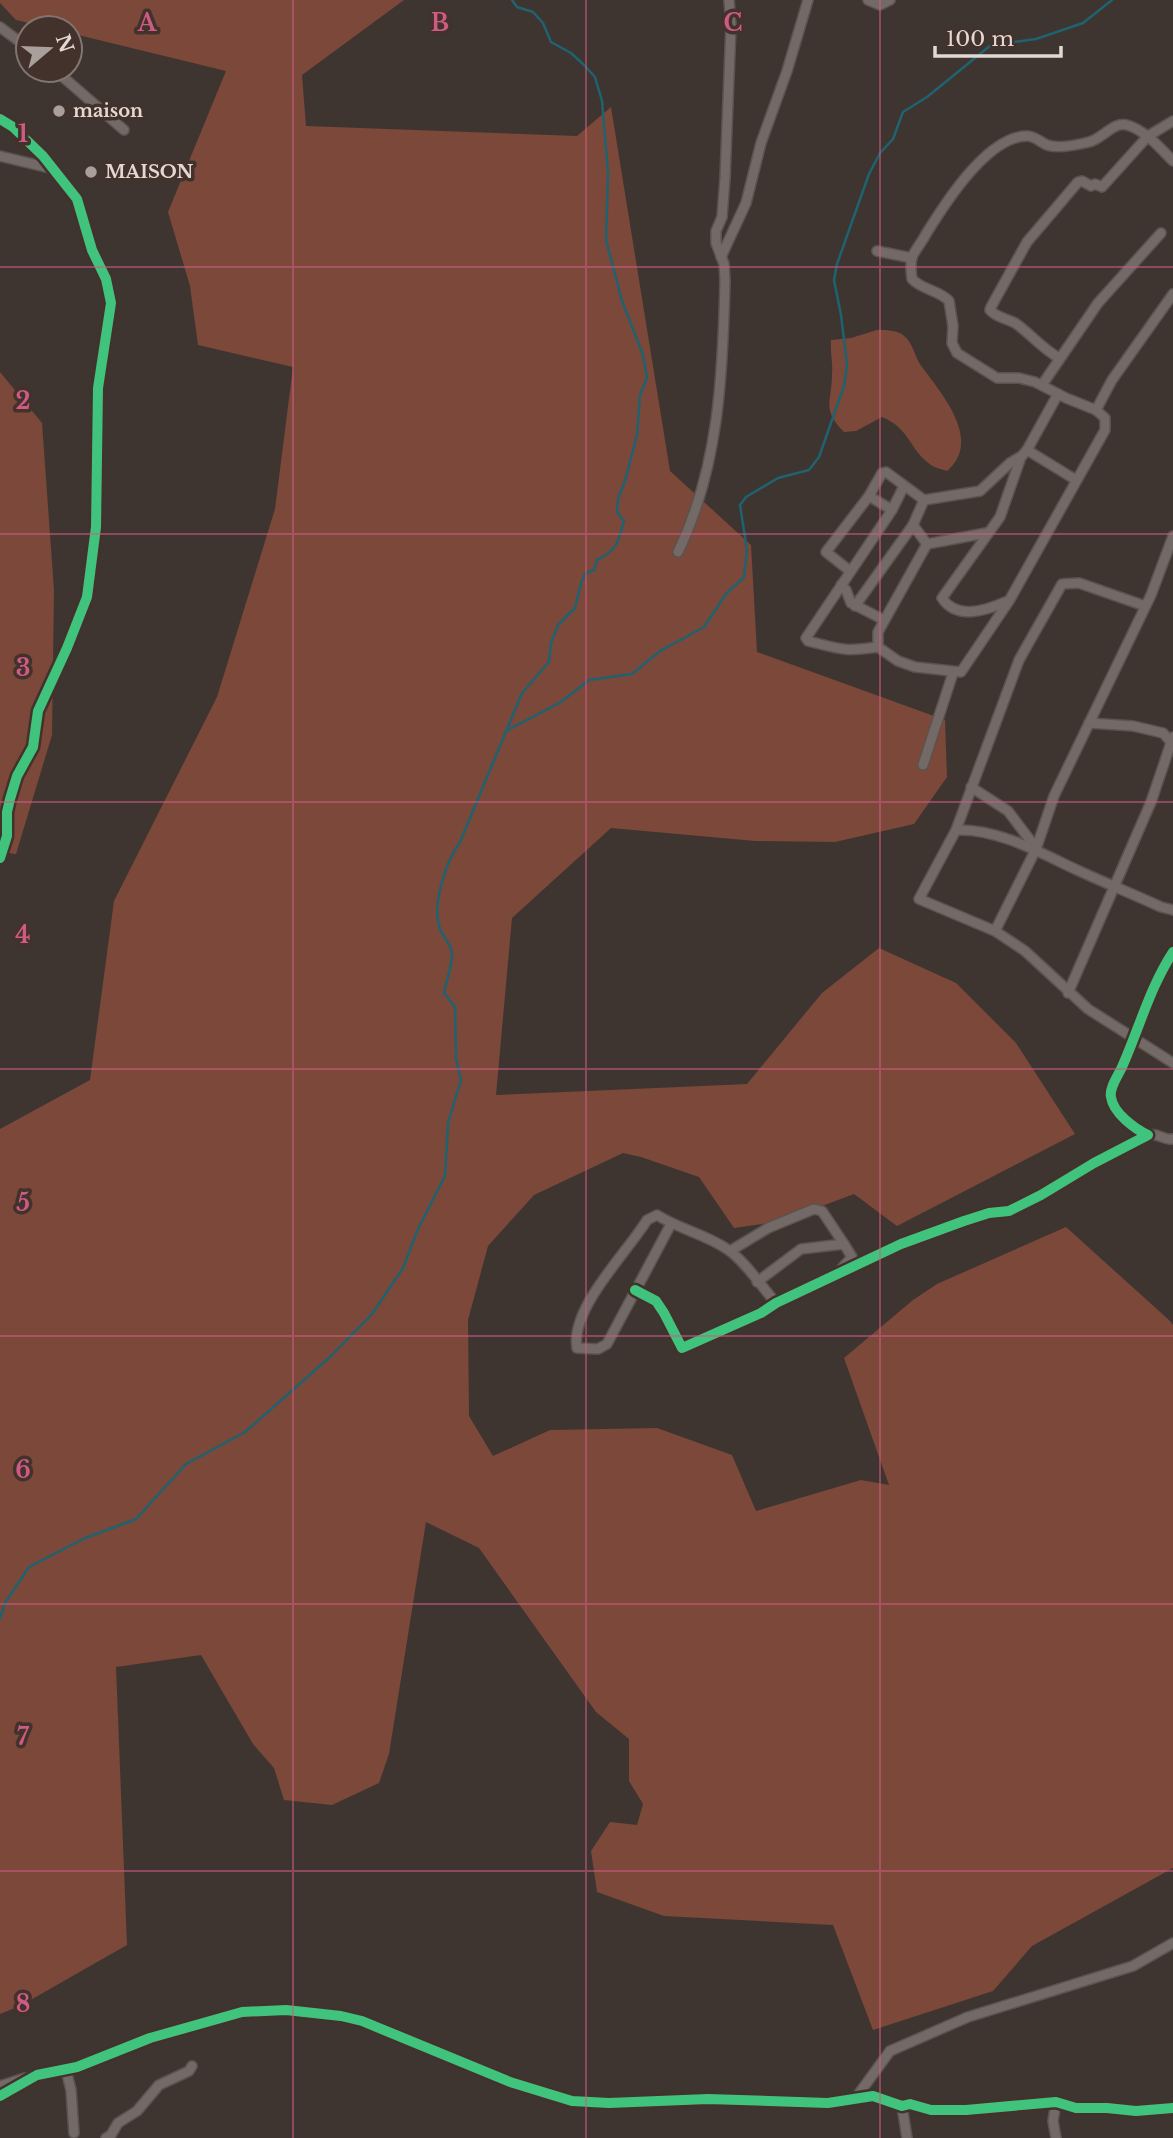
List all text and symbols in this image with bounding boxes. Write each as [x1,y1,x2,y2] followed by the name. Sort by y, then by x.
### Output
[137,9,158,37] text: A
[431,9,449,37] text: B
[724,9,742,37] text: C
[14,14,84,84] north arrow
[935,14,1061,58] scale bar
[946,26,1014,52] text: 100 m
[51,31,78,56] text: N
[73,100,143,122] place label: maison
[51,103,67,119] marker: maison
[18,120,28,148] text: 1
[105,161,194,183] place label: MAISON
[83,164,99,180] marker: MAISON
[16,387,30,415] text: 2
[16,654,30,682] text: 3
[15,921,31,949] text: 4
[16,1189,30,1217] text: 5
[15,1456,31,1484] text: 6
[17,1723,30,1751] text: 7
[16,1990,30,2018] text: 8

